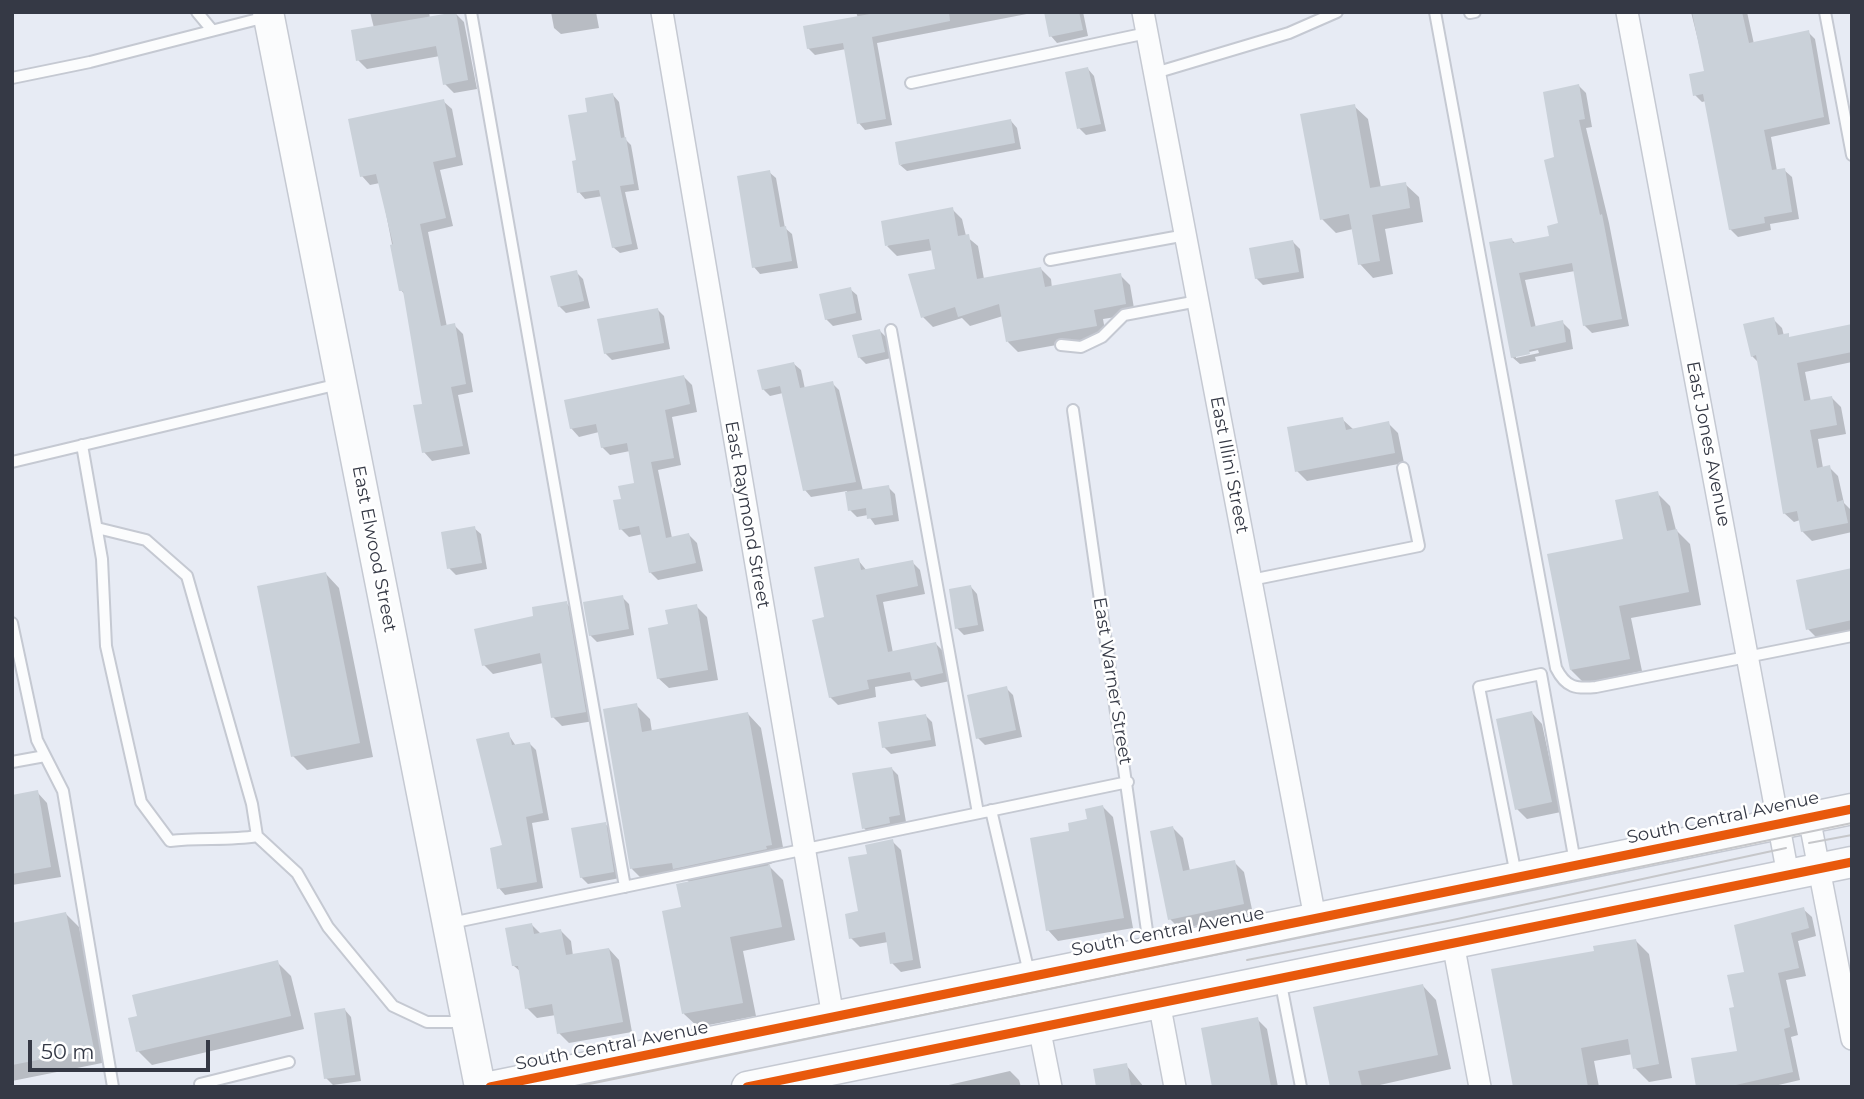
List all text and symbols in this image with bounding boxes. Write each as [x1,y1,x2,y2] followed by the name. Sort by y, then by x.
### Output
[1681,359,1735,529] street label: East Jones Avenue
[1205,395,1253,535] street label: East Illini Street
[720,419,774,611] street label: East Raymond Street
[347,464,401,634] street label: East Elwood Street
[1088,596,1136,766] street label: East Warner Street
[1625,787,1821,849] street label: South Central Avenue
[1070,903,1266,961] street label: South Central Avenue
[514,1017,710,1075] street label: South Central Avenue
[32,1026,214,1070] scale bar
[41,1039,95,1064] text: 50 m

